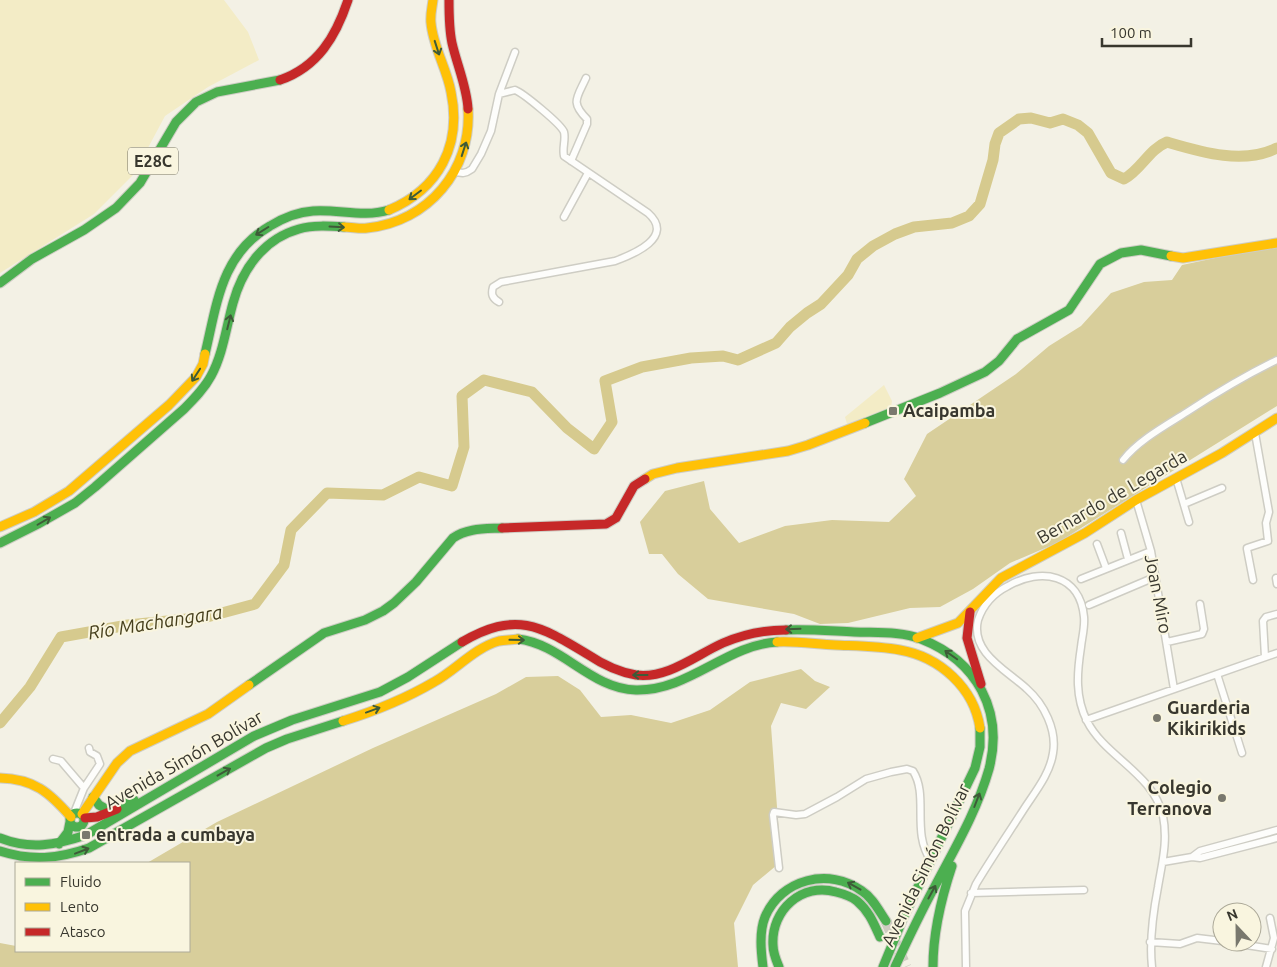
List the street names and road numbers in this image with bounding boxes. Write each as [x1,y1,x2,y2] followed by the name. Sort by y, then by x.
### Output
[128,148,178,175] road number: E28C
[1033,445,1190,547] street label: Bernardo de Legarda
[1141,552,1176,635] street label: Joan Miro
[101,706,266,813] street label: Avenida Simón Bolívar
[877,780,973,949] street label: Avenida Simón Bolívar

